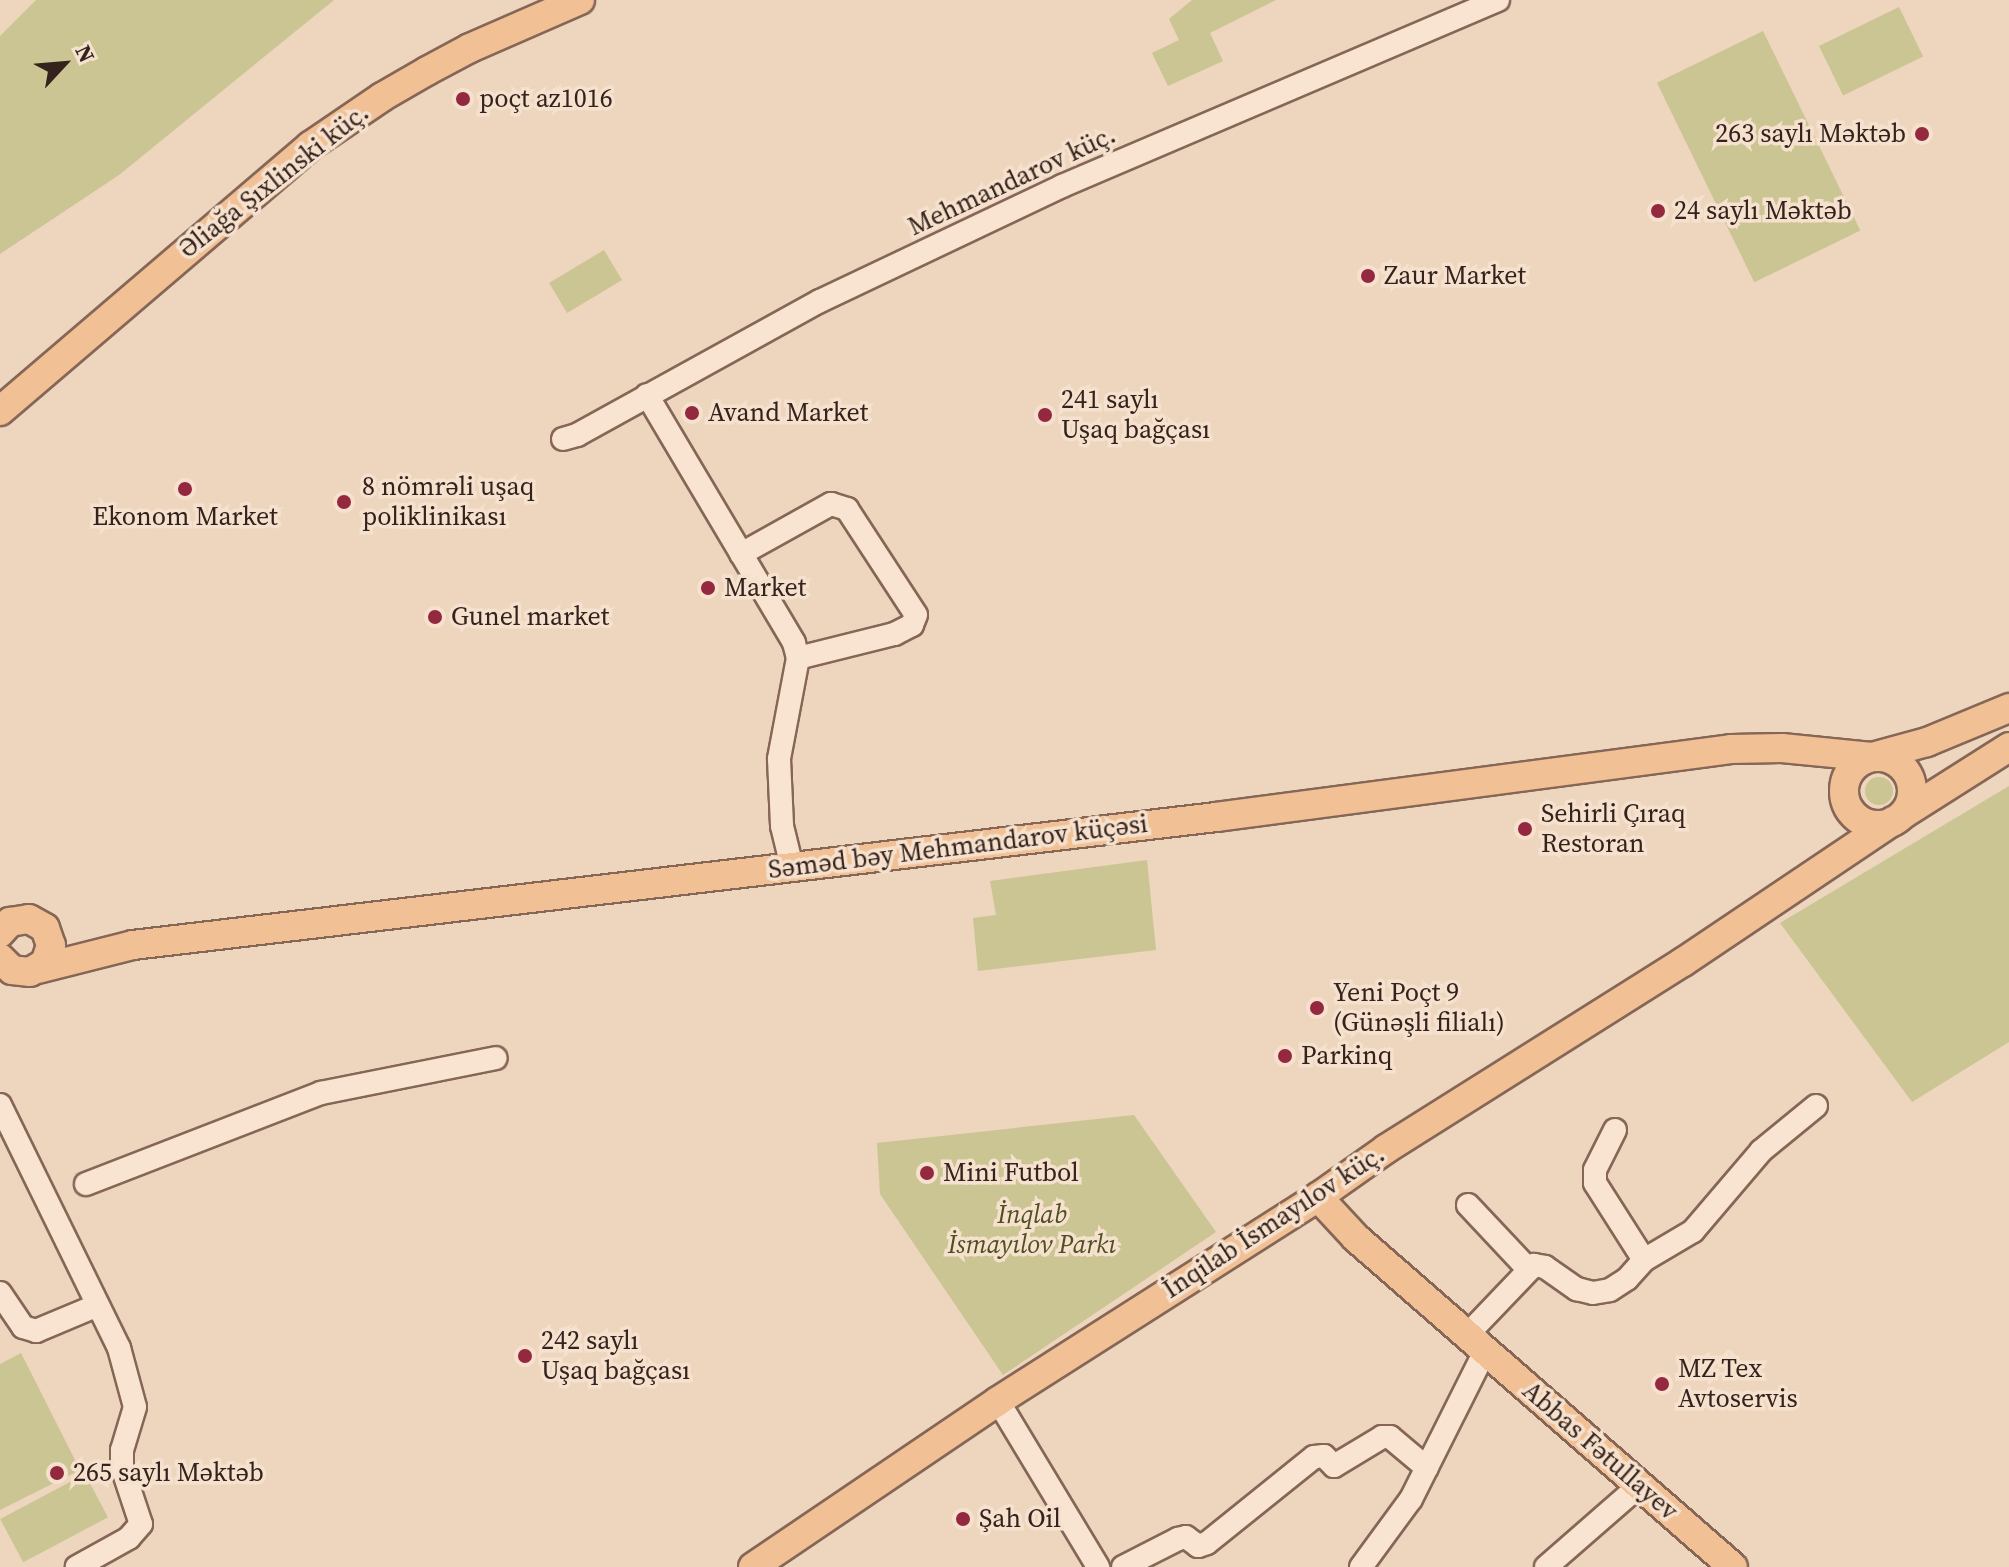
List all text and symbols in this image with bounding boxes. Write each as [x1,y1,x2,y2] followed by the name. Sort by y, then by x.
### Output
[24,24,104,104] north arrow
[69,40,103,67] text: N
[479,83,613,115] place label: poçt az1016
[454,90,472,108] marker: poçt az1016
[173,97,375,265] street label: Əliağa Şıxlinski küç.
[1715,118,1906,150] place label: 263 saylı Məktəb
[903,119,1121,243] street label: Mehmandarov küç.
[1913,125,1931,143] marker: 263 saylı Məktəb
[1674,195,1852,227] place label: 24 saylı Məktəb
[1649,202,1667,220] marker: 24 saylı Məktəb
[1384,260,1526,292] place label: Zaur Market
[1359,267,1377,285] marker: Zaur Market
[1061,384,1210,446] place label: 241 saylı Uşaq bağçası
[708,397,868,429] place label: Avand Market
[683,404,701,422] marker: Avand Market
[1036,406,1054,424] marker: 241 saylı Uşaq bağçası
[362,471,534,532] place label: 8 nömrəli uşaq poliklinikası
[176,480,194,498] marker: Ekonom Market
[333,491,355,513] marker: 8 nömrəli uşaq poliklinikası
[92,501,278,533] place label: Ekonom Market
[724,572,806,604] place label: Market
[699,579,717,597] marker: Market
[451,601,609,633] place label: Gunel market
[426,608,444,626] marker: Gunel market
[1541,798,1686,860] place label: Sehirli Çıraq Restoran
[766,808,1150,886] street label: Səməd bəy Mehmandarov küçəsi
[1516,820,1534,838] marker: Sehirli Çıraq Restoran
[1333,977,1505,1038] place label: Yeni Poçt 9 (Günəşli filialı)
[1308,999,1326,1017] marker: Yeni Poçt 9 (Günəşli filialı)
[1301,1040,1392,1072] place label: Parkinq
[1276,1047,1294,1065] marker: Parkinq
[1157,1139,1391,1305] street label: İnqilab İsmayılov küç.
[943,1157,1079,1189] place label: Mini Futbol
[918,1164,936,1182] marker: Mini Futbol
[948,1199,1116,1260] park label: İnqlab İsmayılov Parkı
[541,1325,690,1386] place label: 242 saylı Uşaq bağçası
[516,1347,534,1365] marker: 242 saylı Uşaq bağçası
[1678,1353,1798,1414] place label: MZ Tex Avtoservis
[1516,1375,1684,1527] street label: Abbas Fətullayev
[1653,1375,1671,1393] marker: MZ Tex Avtoservis
[73,1457,264,1489] place label: 265 saylı Məktəb
[48,1464,66,1482] marker: 265 saylı Məktəb
[979,1503,1061,1535] place label: Şah Oil
[954,1510,972,1528] marker: Şah Oil

